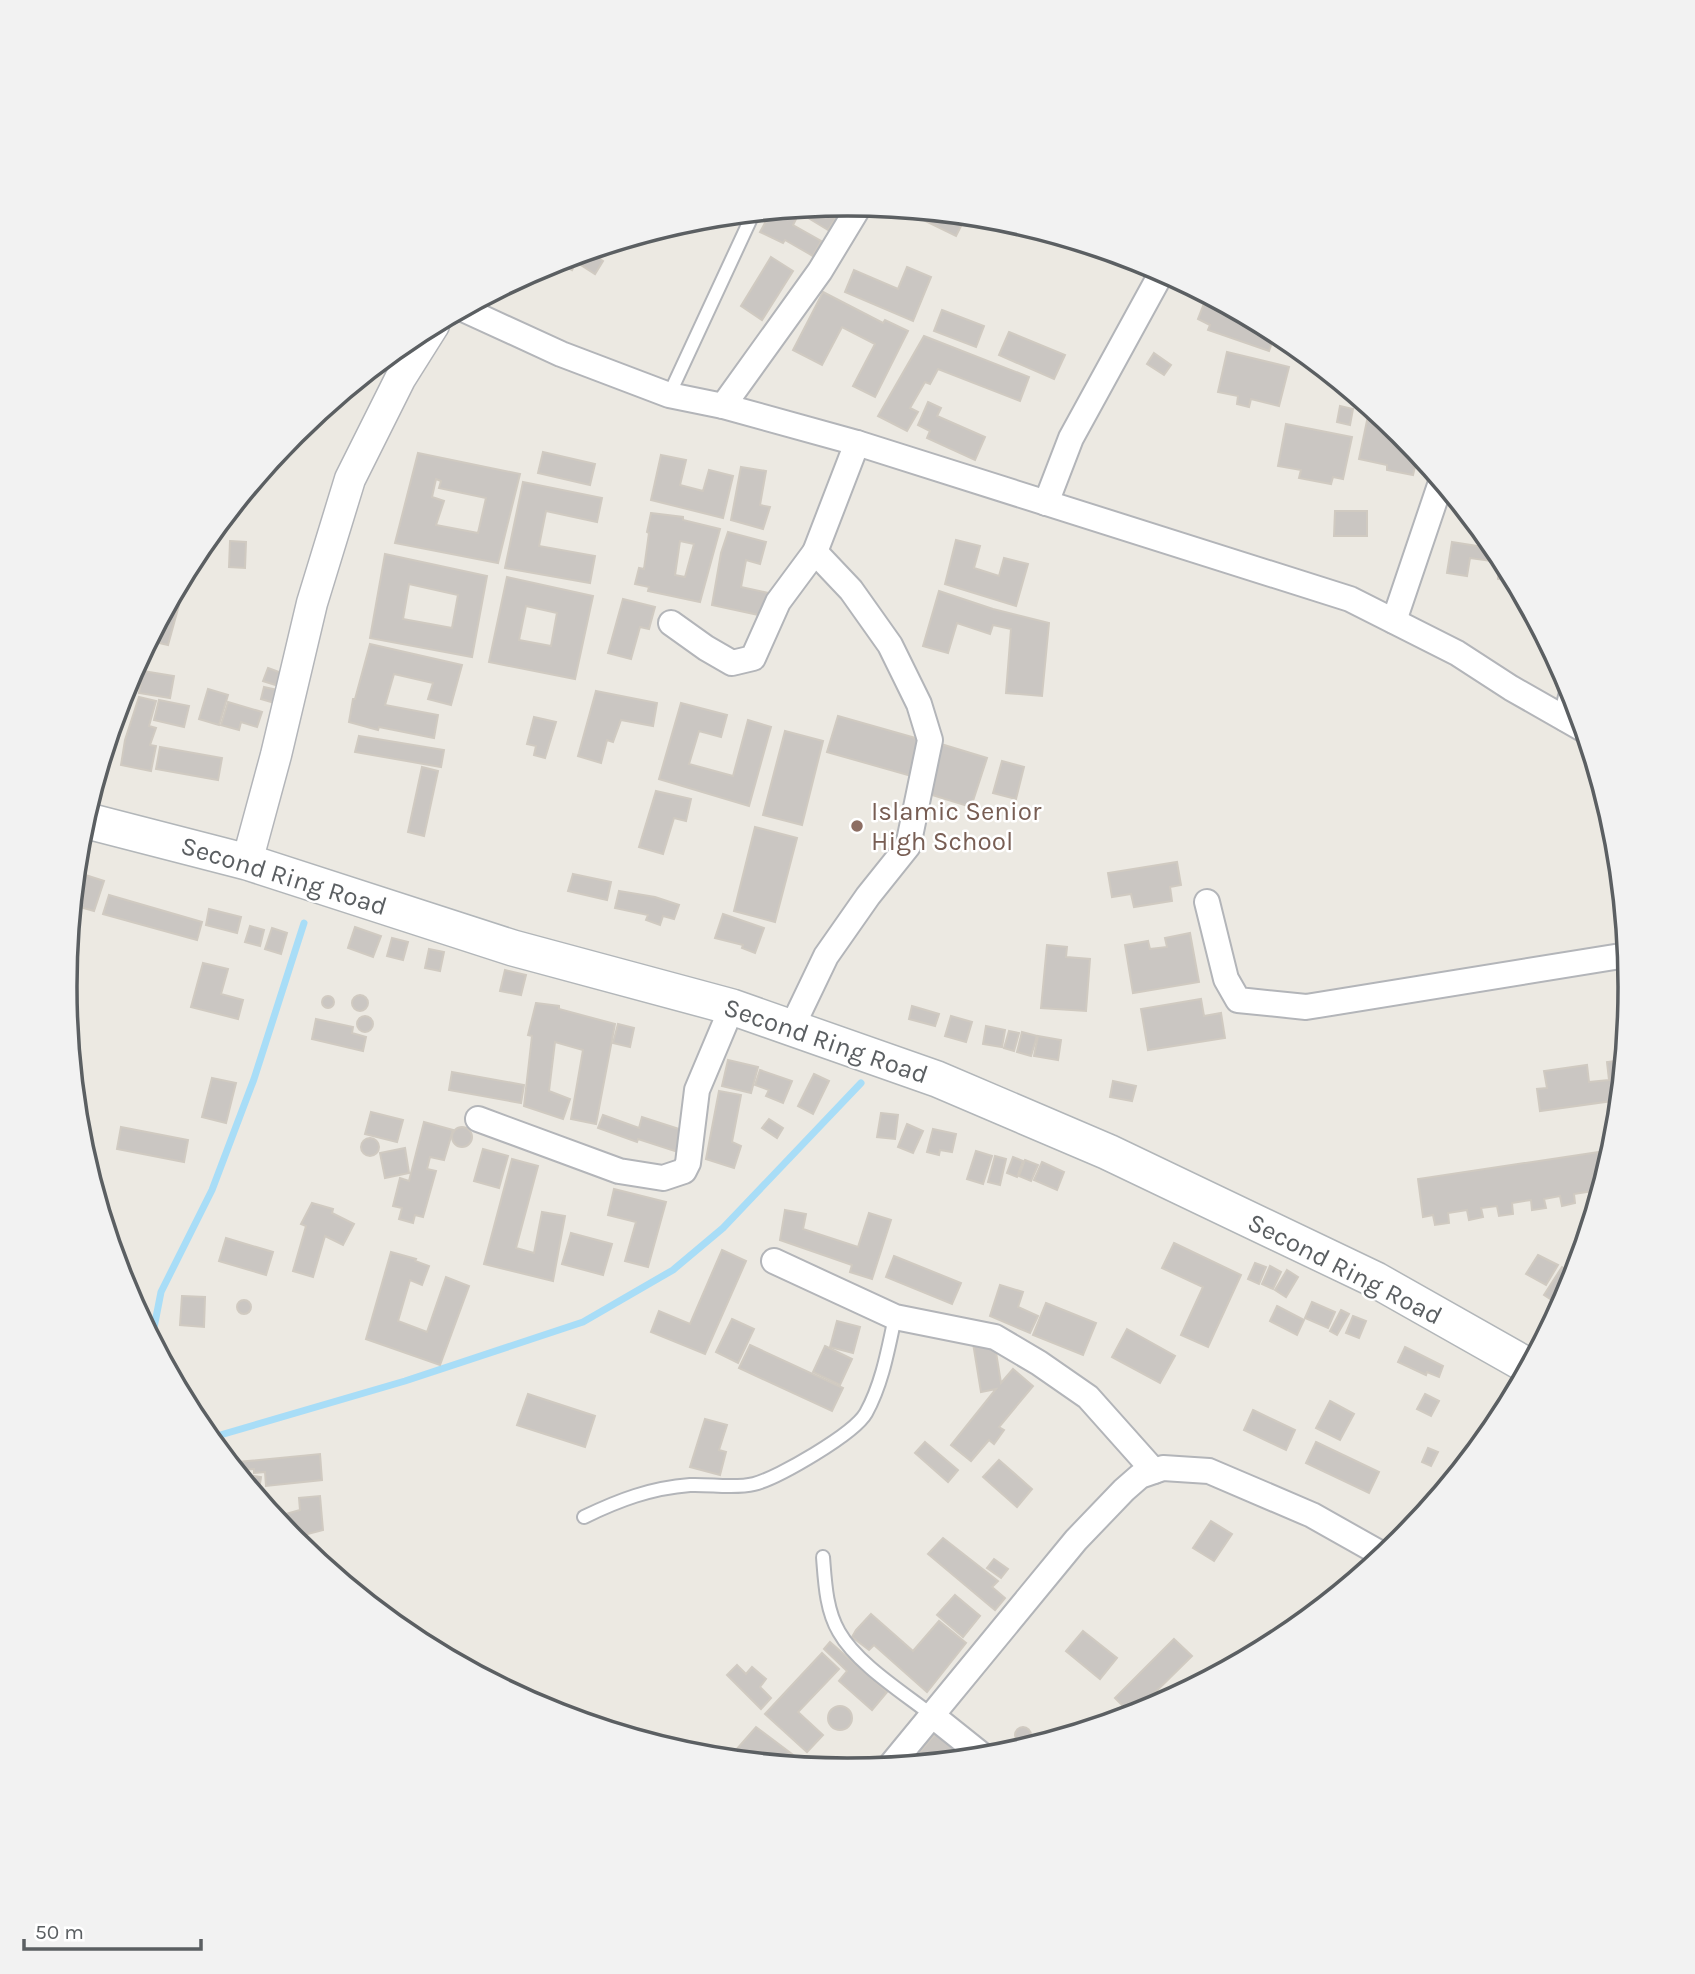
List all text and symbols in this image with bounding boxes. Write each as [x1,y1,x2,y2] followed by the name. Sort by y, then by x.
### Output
[871,796,1042,857] place label: Islamic Senior High School
[849,818,865,834] marker: Islamic Senior High School
[177,830,391,922] street label: Second Ring Road
[720,992,932,1090] street label: Second Ring Road
[1243,1207,1447,1331] street label: Second Ring Road
[24,1908,201,1952] scale bar
[35,1920,84,1944] text: 50 m

